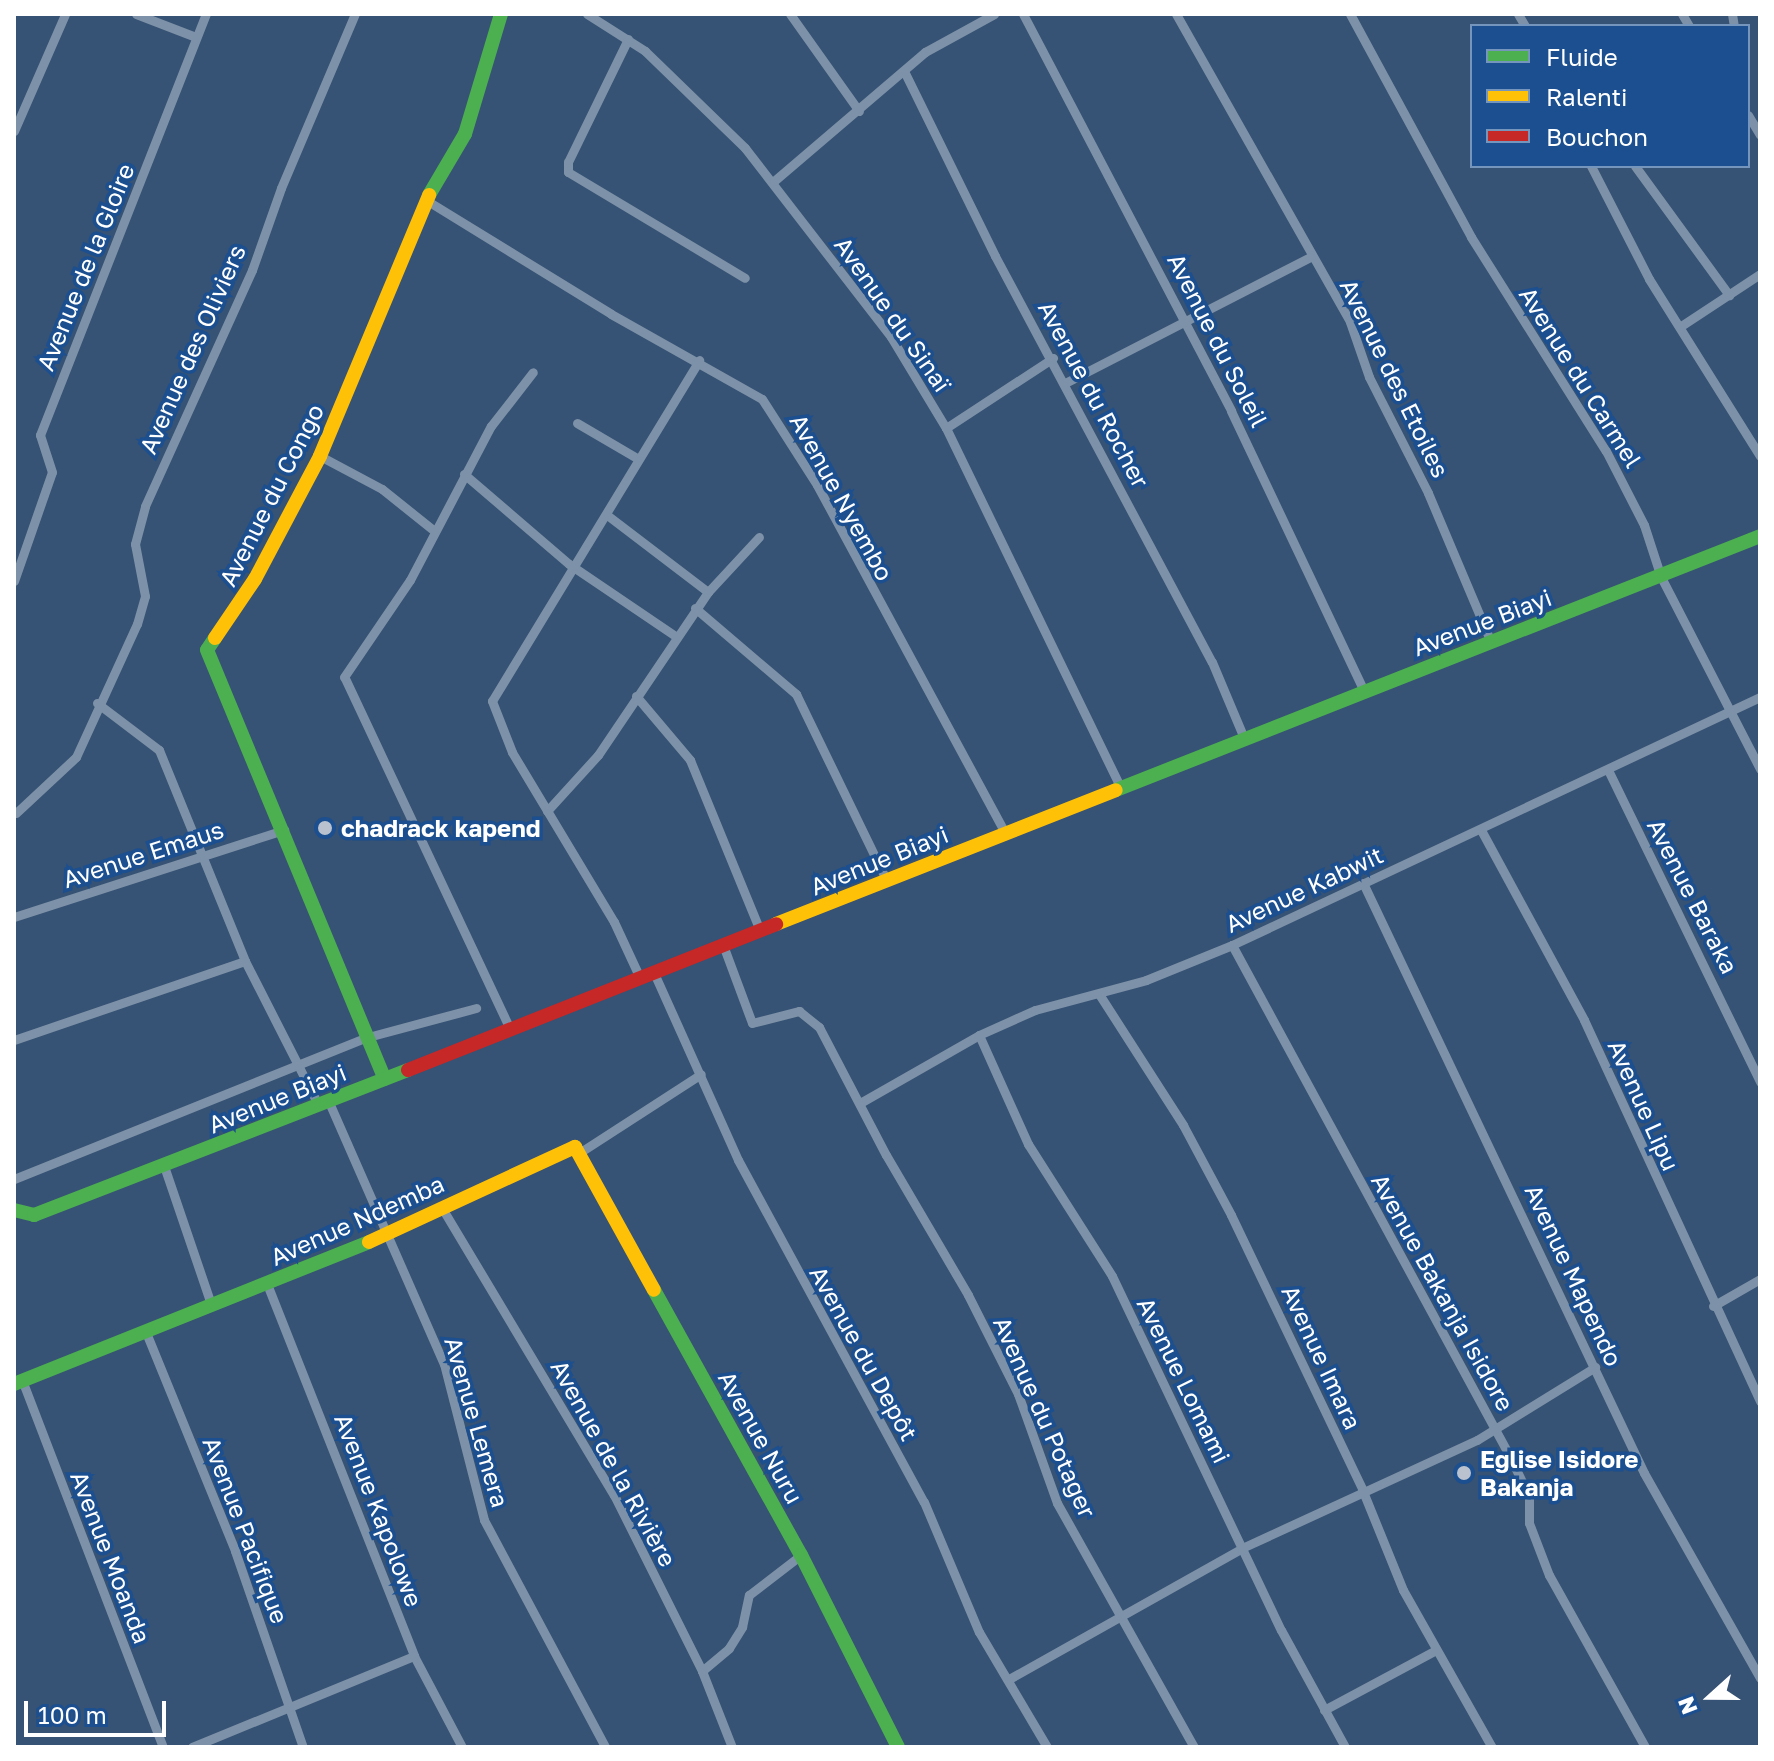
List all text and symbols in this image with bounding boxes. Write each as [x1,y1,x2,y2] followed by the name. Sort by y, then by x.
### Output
[1470,24,1750,168] legend
[1546,42,1618,71] text: Fluide
[1546,82,1628,111] text: Ralenti
[1546,122,1648,151] text: Bouchon
[30,159,140,375] street label: Avenue de la Gloire
[829,231,957,397] street label: Avenue du Sinaï
[133,240,251,458] street label: Avenue des Oliviers
[1162,248,1274,432] street label: Avenue du Soleil
[1334,274,1456,482] street label: Avenue des Etoiles
[1514,281,1648,473] street label: Avenue du Carmel
[1033,296,1155,492] street label: Avenue du Rocher
[213,399,329,591] street label: Avenue du Congo
[784,409,900,585] street label: Avenue Nyembo
[1409,582,1555,662] street label: Avenue Biayi
[59,814,227,894] street label: Avenue Emaus
[341,814,540,842] place label: chadrack kapend
[1642,814,1744,978] street label: Avenue Baraka
[316,819,334,837] marker: chadrack kapend
[806,819,952,901] street label: Avenue Biayi
[1221,840,1387,938] street label: Avenue Kabwit
[1602,1035,1686,1175] street label: Avenue Lipu
[204,1057,350,1139] street label: Avenue Biayi
[1366,1168,1520,1416] street label: Avenue Bakanja Isidore
[266,1169,448,1271] street label: Avenue Ndemba
[1519,1179,1629,1371] street label: Avenue Mapendo
[804,1261,924,1445] street label: Avenue du Depôt
[1276,1280,1368,1434] street label: Avenue Imara
[1131,1292,1237,1468] street label: Avenue Lomami
[988,1312,1102,1522] street label: Avenue du Potager
[439,1333,515,1511] street label: Avenue Lemera
[545,1354,683,1572] street label: Avenue de la Rivière
[713,1366,809,1508] street label: Avenue Nuru
[329,1409,429,1611] street label: Avenue Kapolowe
[197,1433,295,1627] street label: Avenue Pacifique
[1480,1445,1638,1501] place label: Eglise Isidore Bakanja
[1455,1464,1473,1482] marker: Eglise Isidore Bakanja
[65,1467,157,1647] street label: Avenue Moanda
[1670,1657,1750,1737] north arrow
[28,1685,170,1735] scale bar
[1672,1693,1703,1718] text: N
[38,1700,107,1729] text: 100 m

